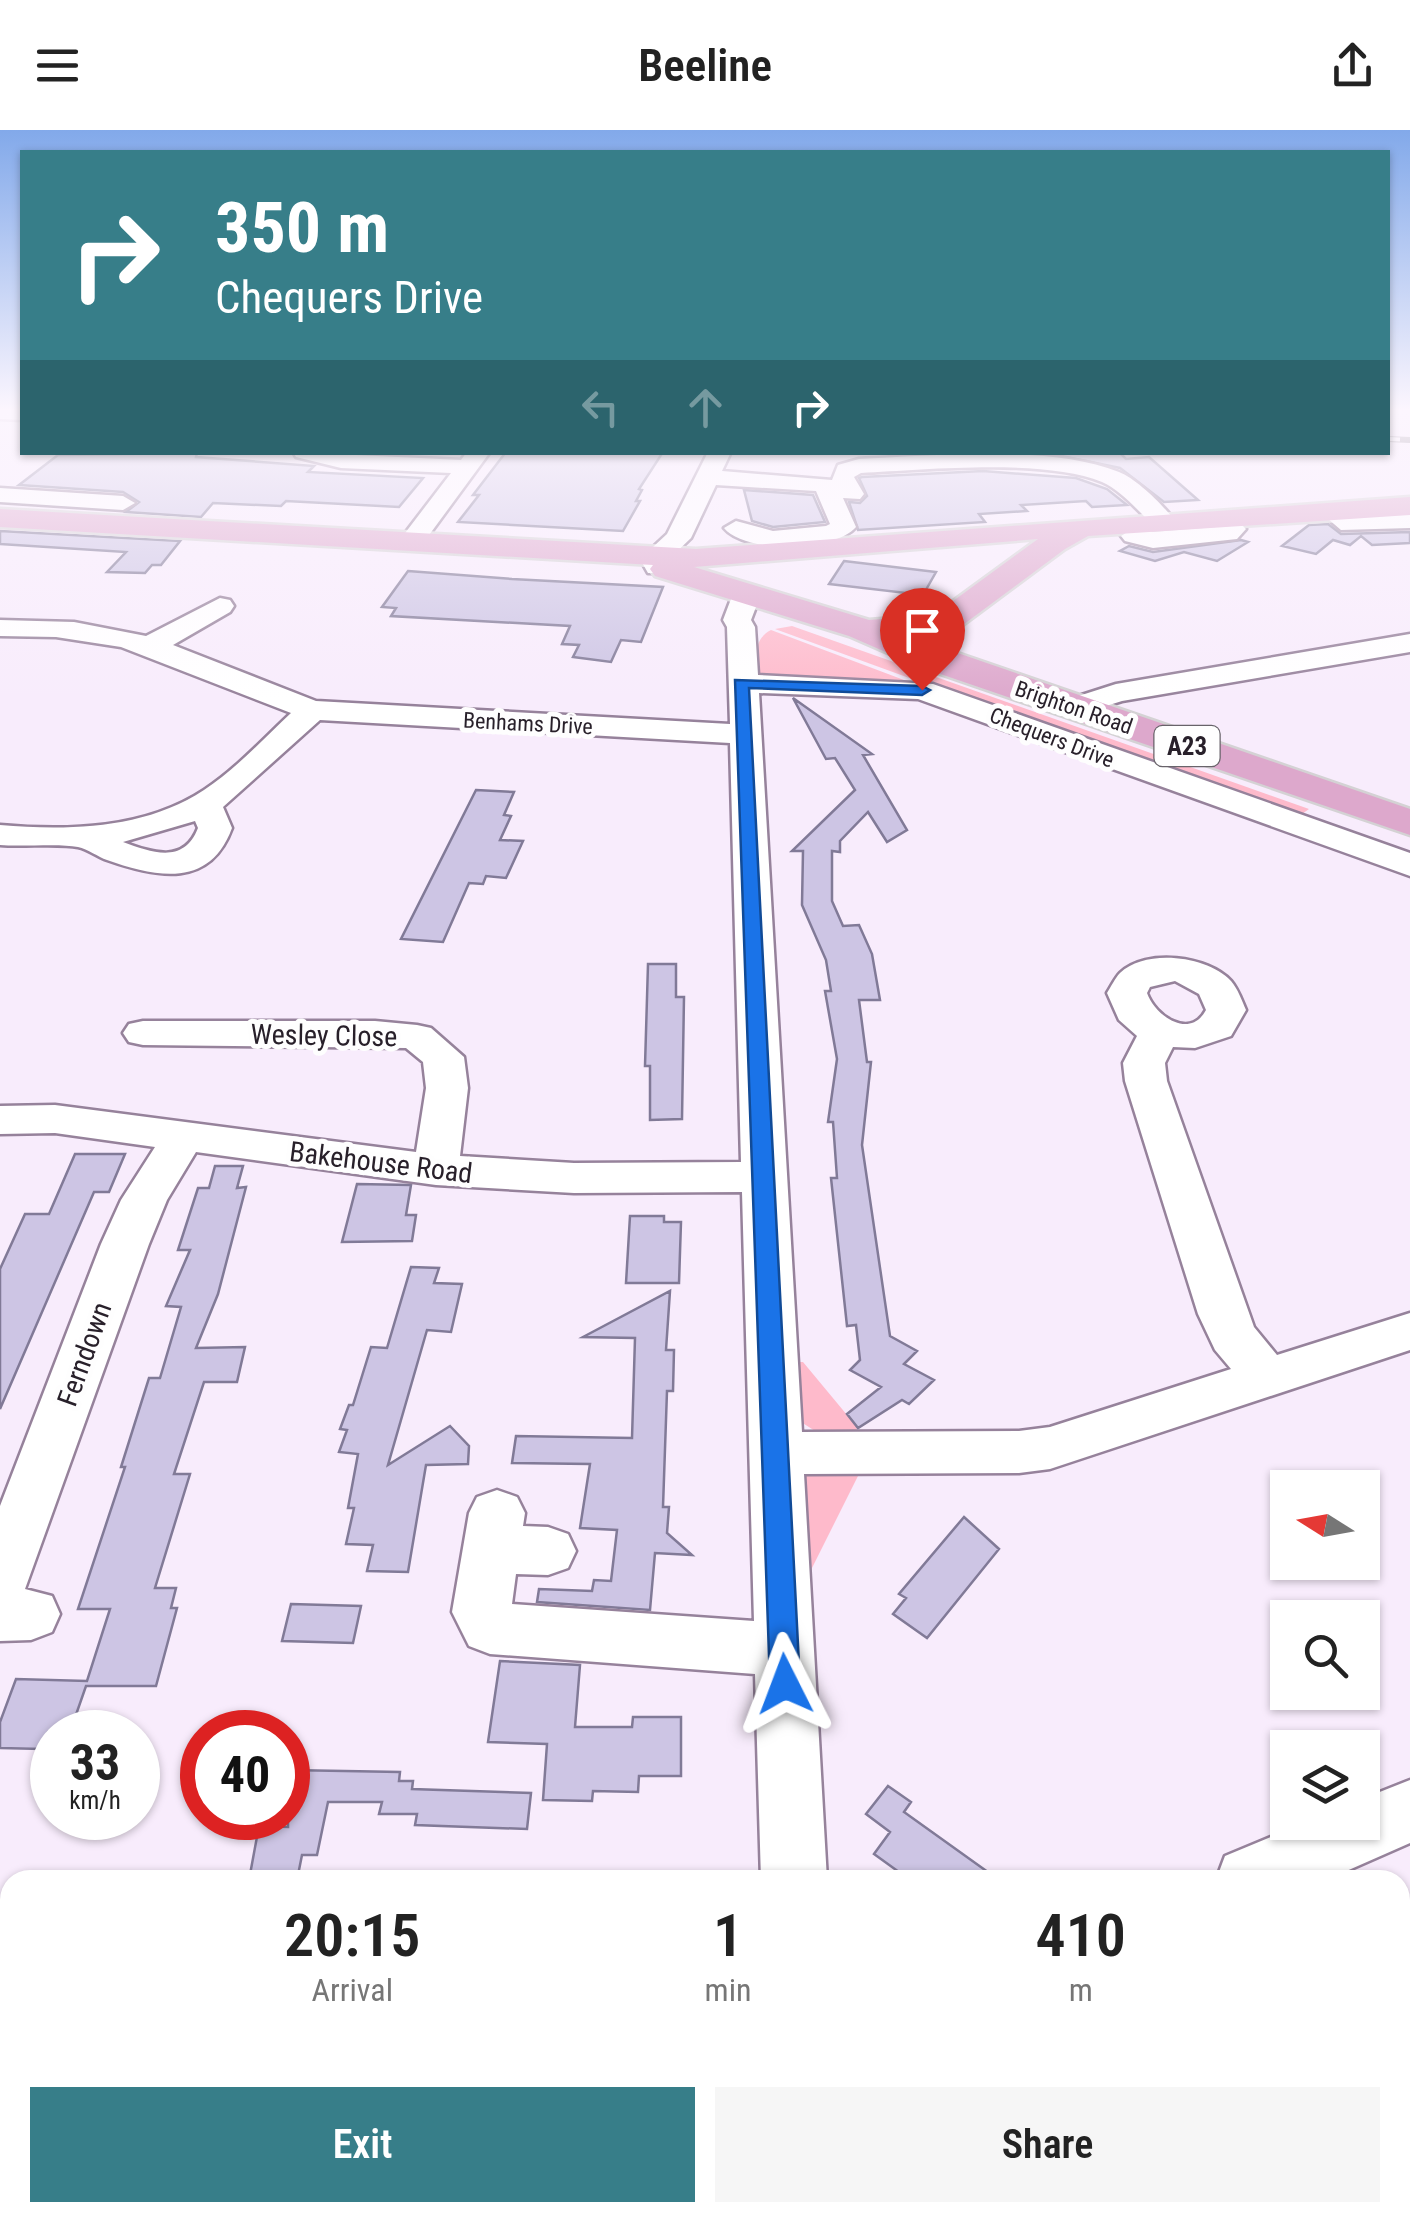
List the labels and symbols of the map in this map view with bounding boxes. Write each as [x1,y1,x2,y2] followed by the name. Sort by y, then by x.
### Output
[880,588,965,691] pin
[1012,676,1136,739] street label: Brighton Road
[986,702,1117,773] street label: Chequers Drive
[463,708,593,739] street label: Benhams Drive
[1154,726,1220,766] road number: A23
[250,1018,398,1053] street label: Wesley Close
[288,1135,474,1190] street label: Bakehouse Road
[50,1298,118,1411] street label: Ferndown
[1270,1470,1380,1580] north arrow
[733,1632,837,1736] position arrow
[180,1710,310,1840] speed limit sign: 40

